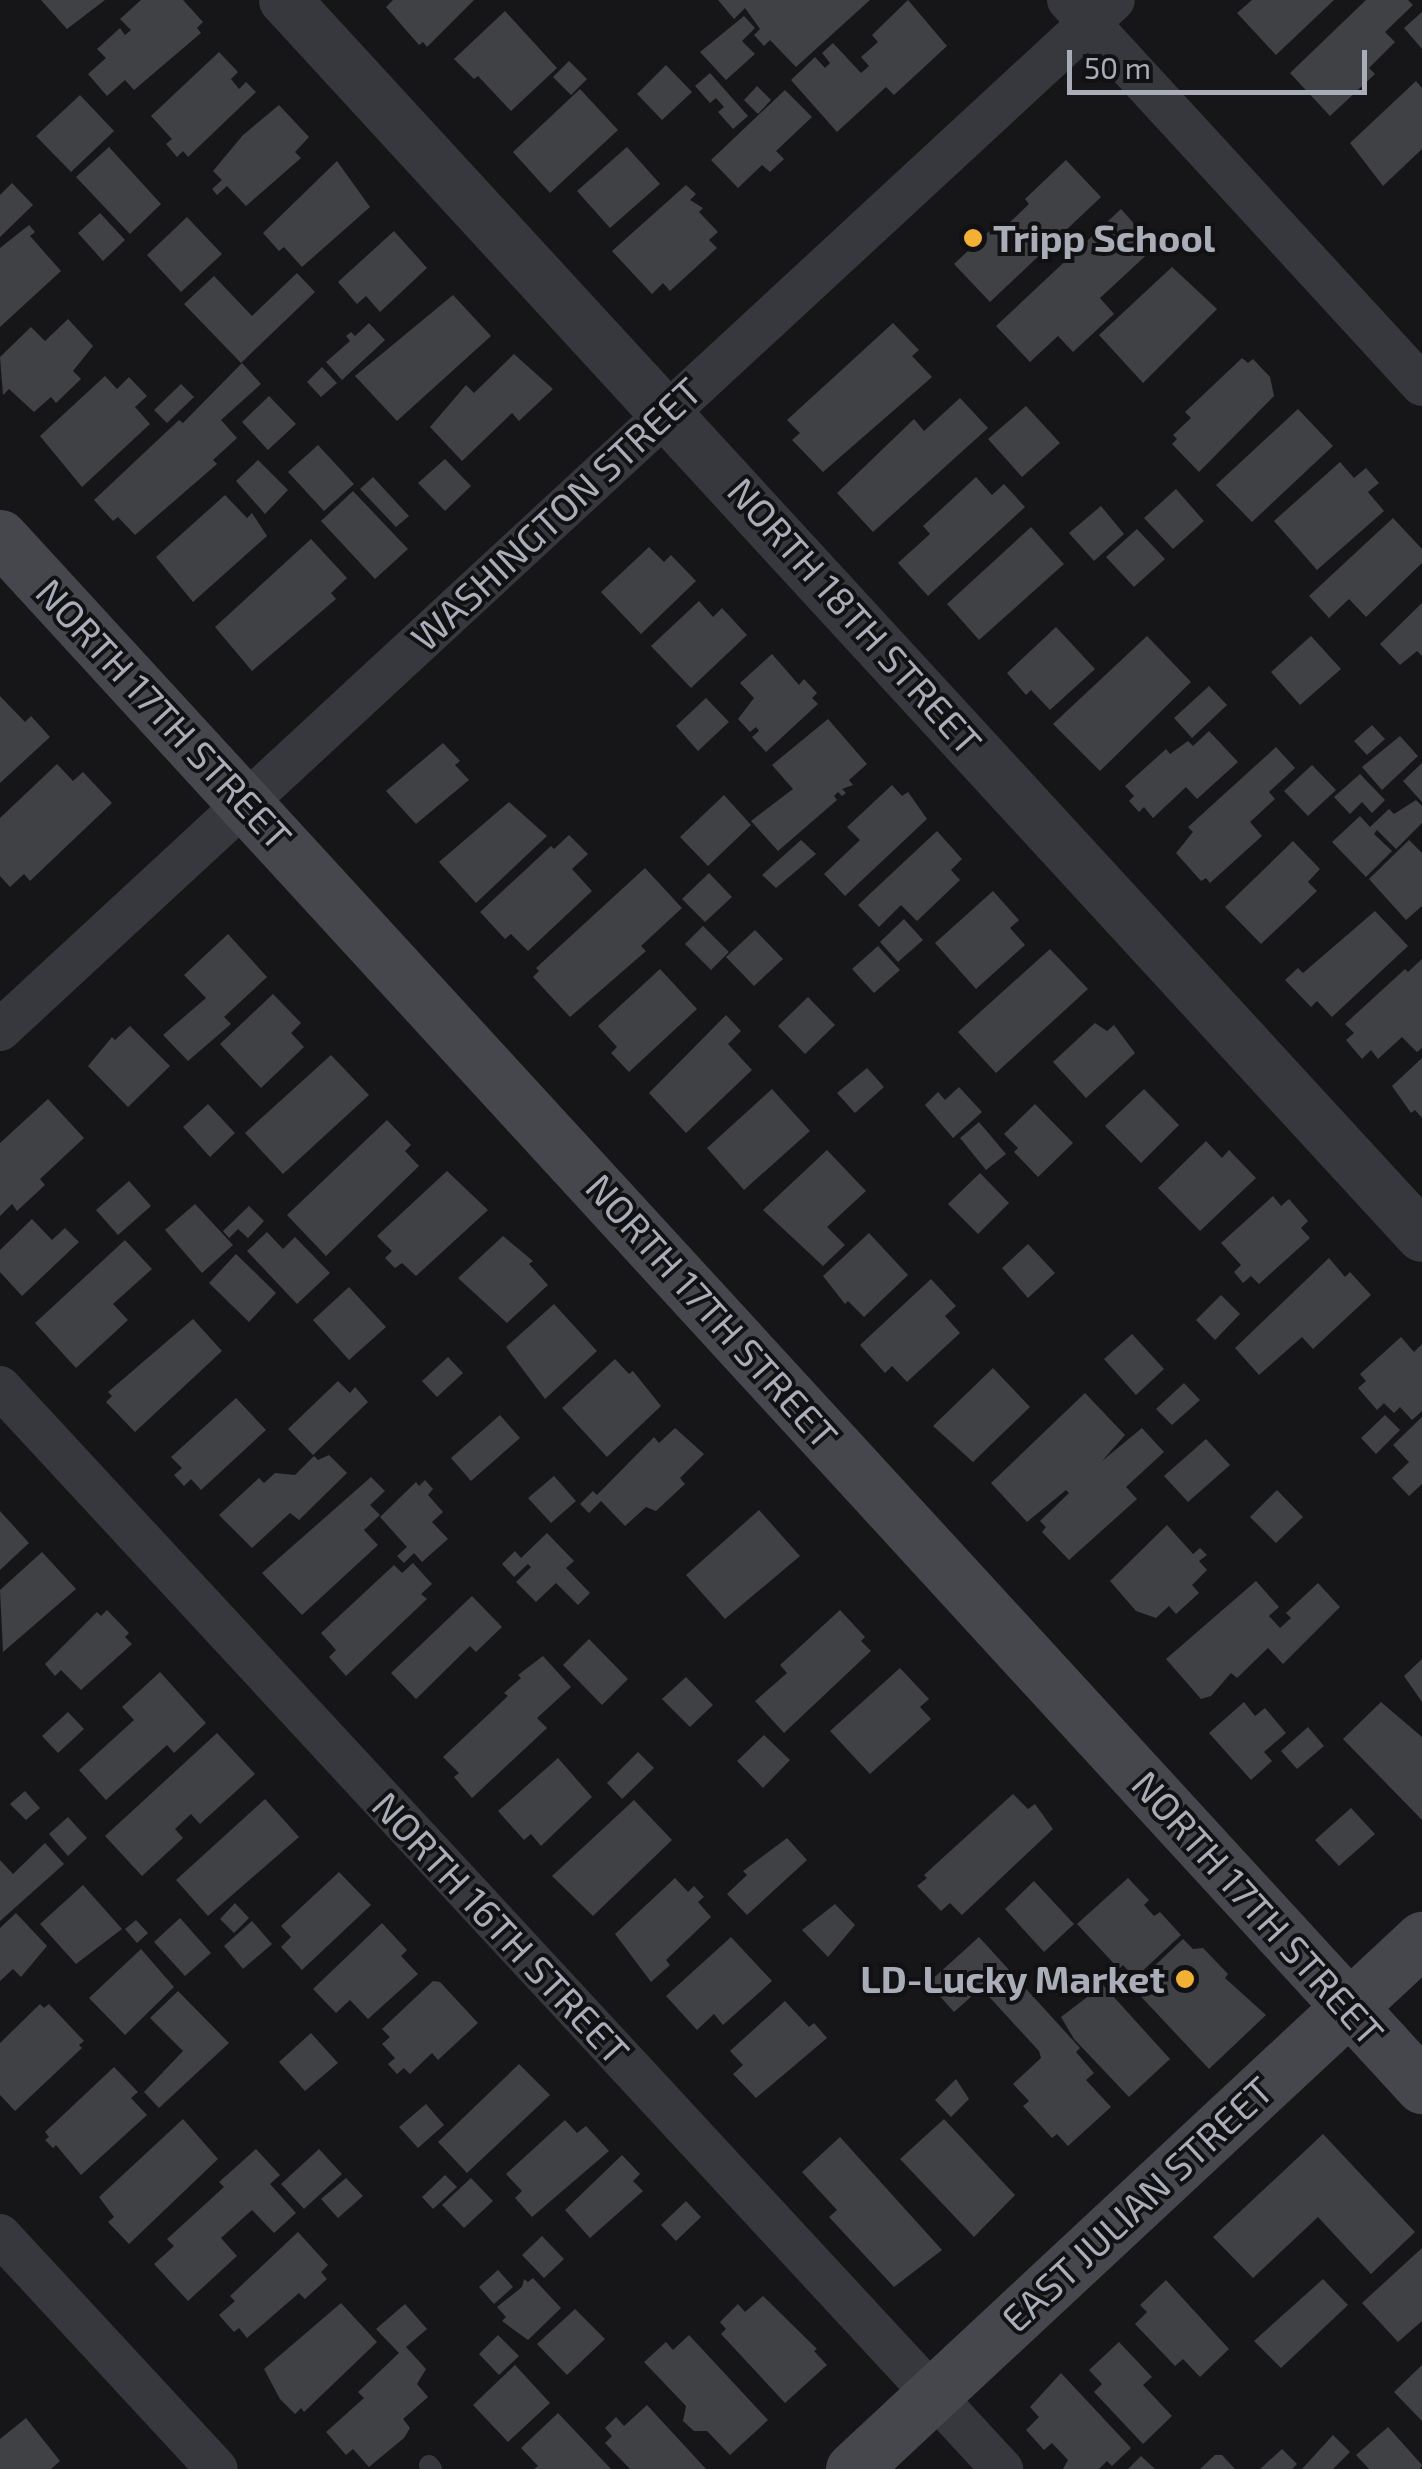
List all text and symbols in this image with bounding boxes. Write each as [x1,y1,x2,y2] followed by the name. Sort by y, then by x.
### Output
[1072,30,1372,92] scale bar
[1084,49,1151,85] text: 50 m
[993,215,1215,261] place label: Tripp School
[962,227,984,249] marker: Tripp School
[402,368,710,660] street label: WASHINGTON STREET
[719,468,991,764] street label: NORTH 18TH STREET
[27,569,301,859] street label: NORTH 17TH STREET
[577,1165,847,1457] street label: NORTH 17TH STREET
[1123,1762,1393,2054] street label: NORTH 17TH STREET
[363,1782,639,2074] street label: NORTH 16TH STREET
[860,1956,1165,2002] place label: LD-Lucky Market
[1174,1968,1196,1990] marker: LD-Lucky Market
[992,2066,1282,2342] street label: EAST JULIAN STREET

